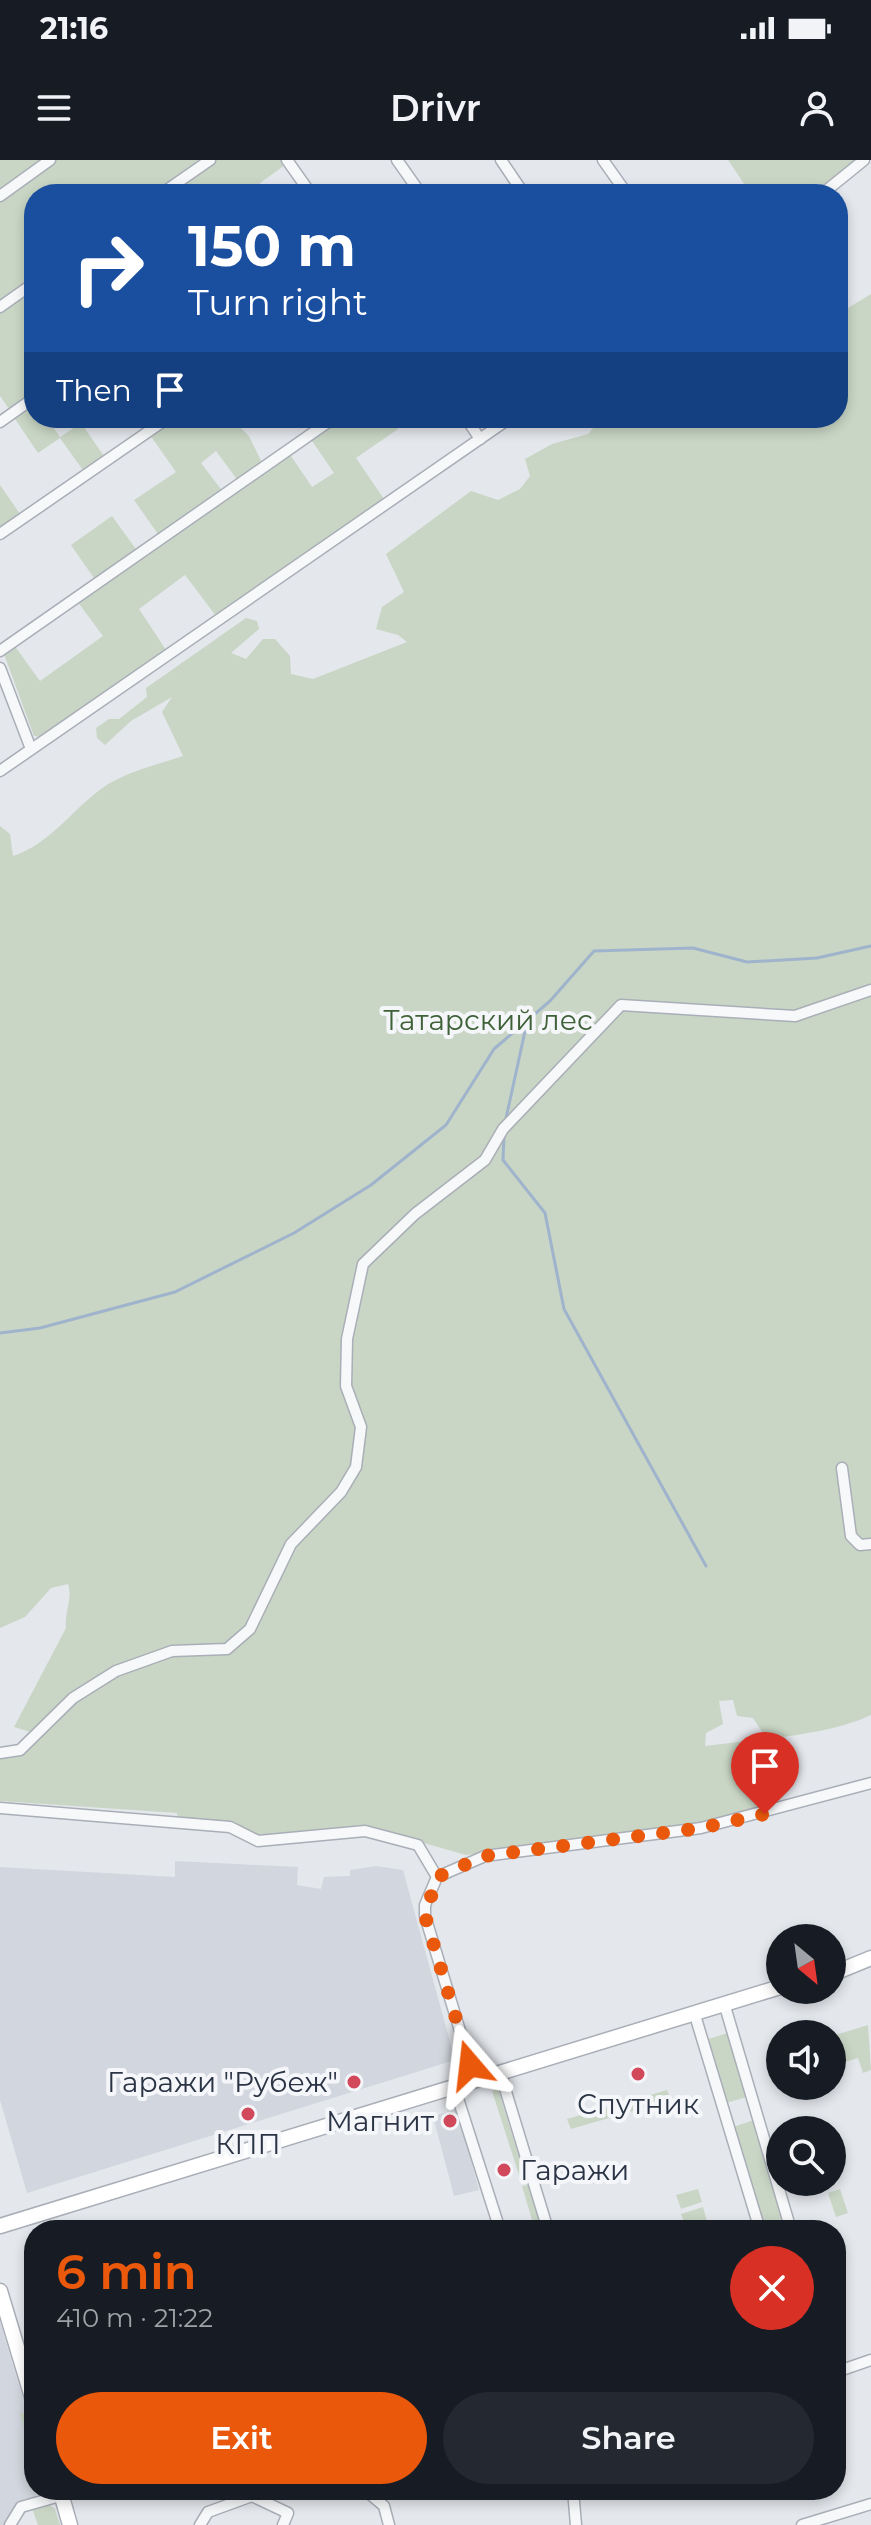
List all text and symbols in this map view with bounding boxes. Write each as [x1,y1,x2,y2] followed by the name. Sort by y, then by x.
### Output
[40,10,108,47] text: 21:16
[32,86,76,130] icon: menu
[390,86,481,130] text: Drivr
[795,86,839,130] icon: person
[188,212,356,280] text: 150 m
[56,216,160,320] icon: right
[188,280,368,324] text: Turn right
[148,368,192,412] icon: arrive
[56,372,132,409] text: Then
[383,1003,593,1037] park label: Татарский лес
[731,1732,799,1814] pin
[743,1744,787,1788] icon: arrive
[766,1924,846,2004] north arrow
[766,1924,846,2196] map controls
[766,2020,846,2100] button: sound
[428,2023,512,2107] position arrow
[107,2065,338,2099] place label: Гаражи "Рубеж"
[629,2065,647,2083] marker: Спутник
[345,2073,363,2091] marker: Гаражи "Рубеж"
[577,2087,699,2121] place label: Спутник
[326,2104,435,2138] place label: Магнит
[239,2105,257,2123] marker: КПП
[441,2112,459,2130] marker: Магнит
[766,2116,846,2196] button: search
[215,2127,281,2161] place label: КПП
[520,2153,629,2187] place label: Гаражи
[495,2161,513,2179] marker: Гаражи
[56,2243,197,2301] text: 6 min
[730,2246,814,2330] button: close
[56,2302,213,2334] text: 410 m · 21:22
[56,2392,427,2484] button: Exit
[443,2392,814,2484] button: Share

